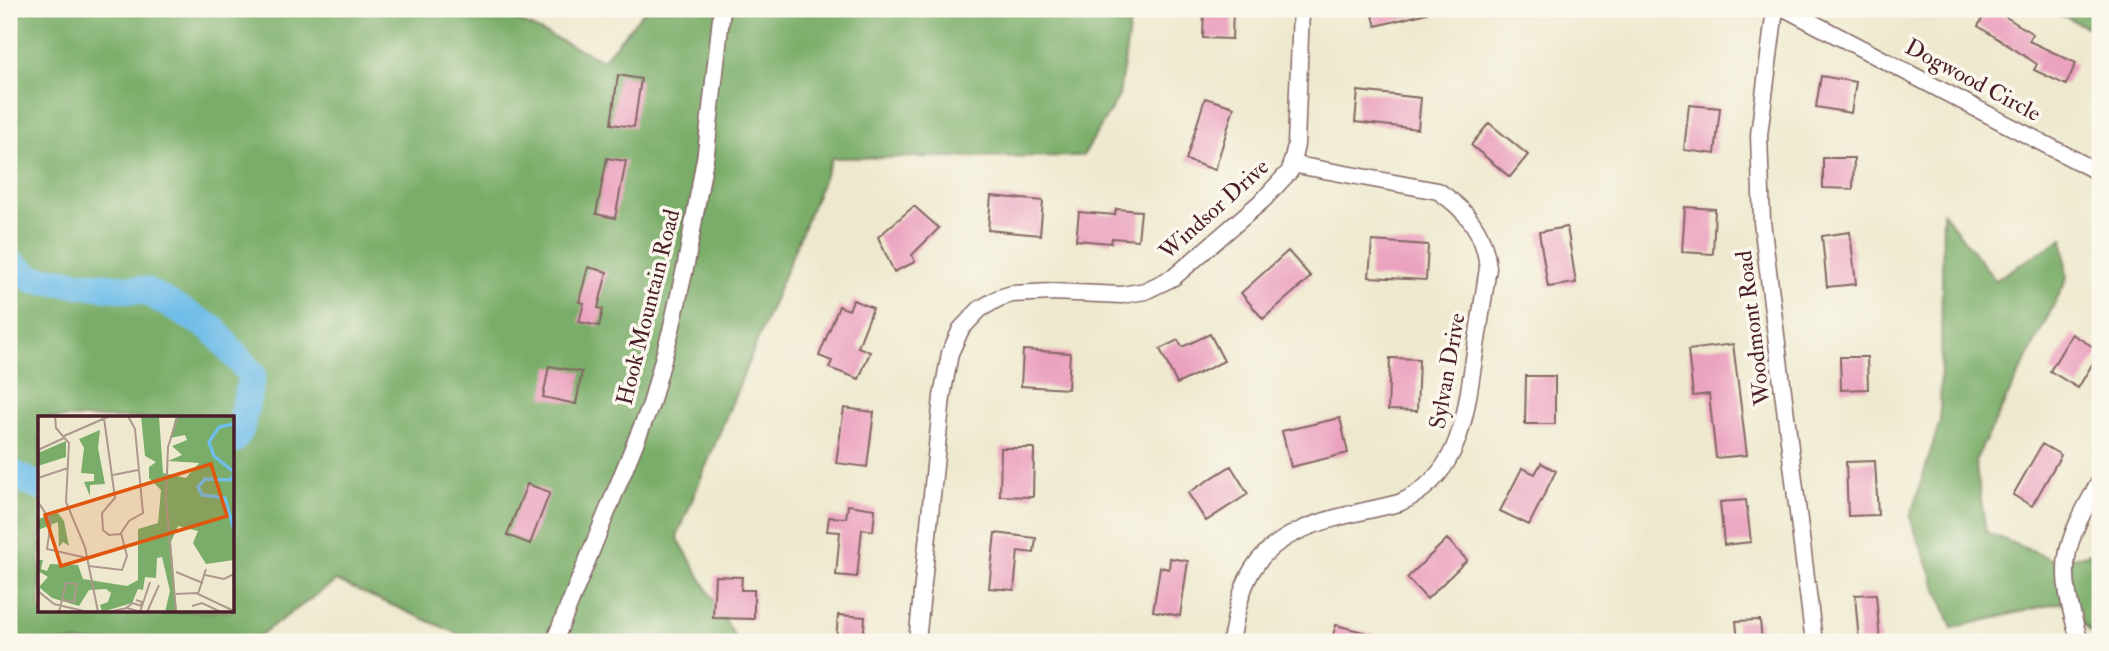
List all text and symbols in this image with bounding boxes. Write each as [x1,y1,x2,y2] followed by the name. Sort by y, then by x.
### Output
[1900,32,2046,128] street label: Dogwood Circle
[1152,152,1275,267] street label: Windsor Drive
[610,206,686,408] street label: Hook Mountain Road
[1729,249,1777,408] street label: Woodmont Road
[1423,310,1472,431] street label: Sylvan Drive
[38,416,234,612] inset map

